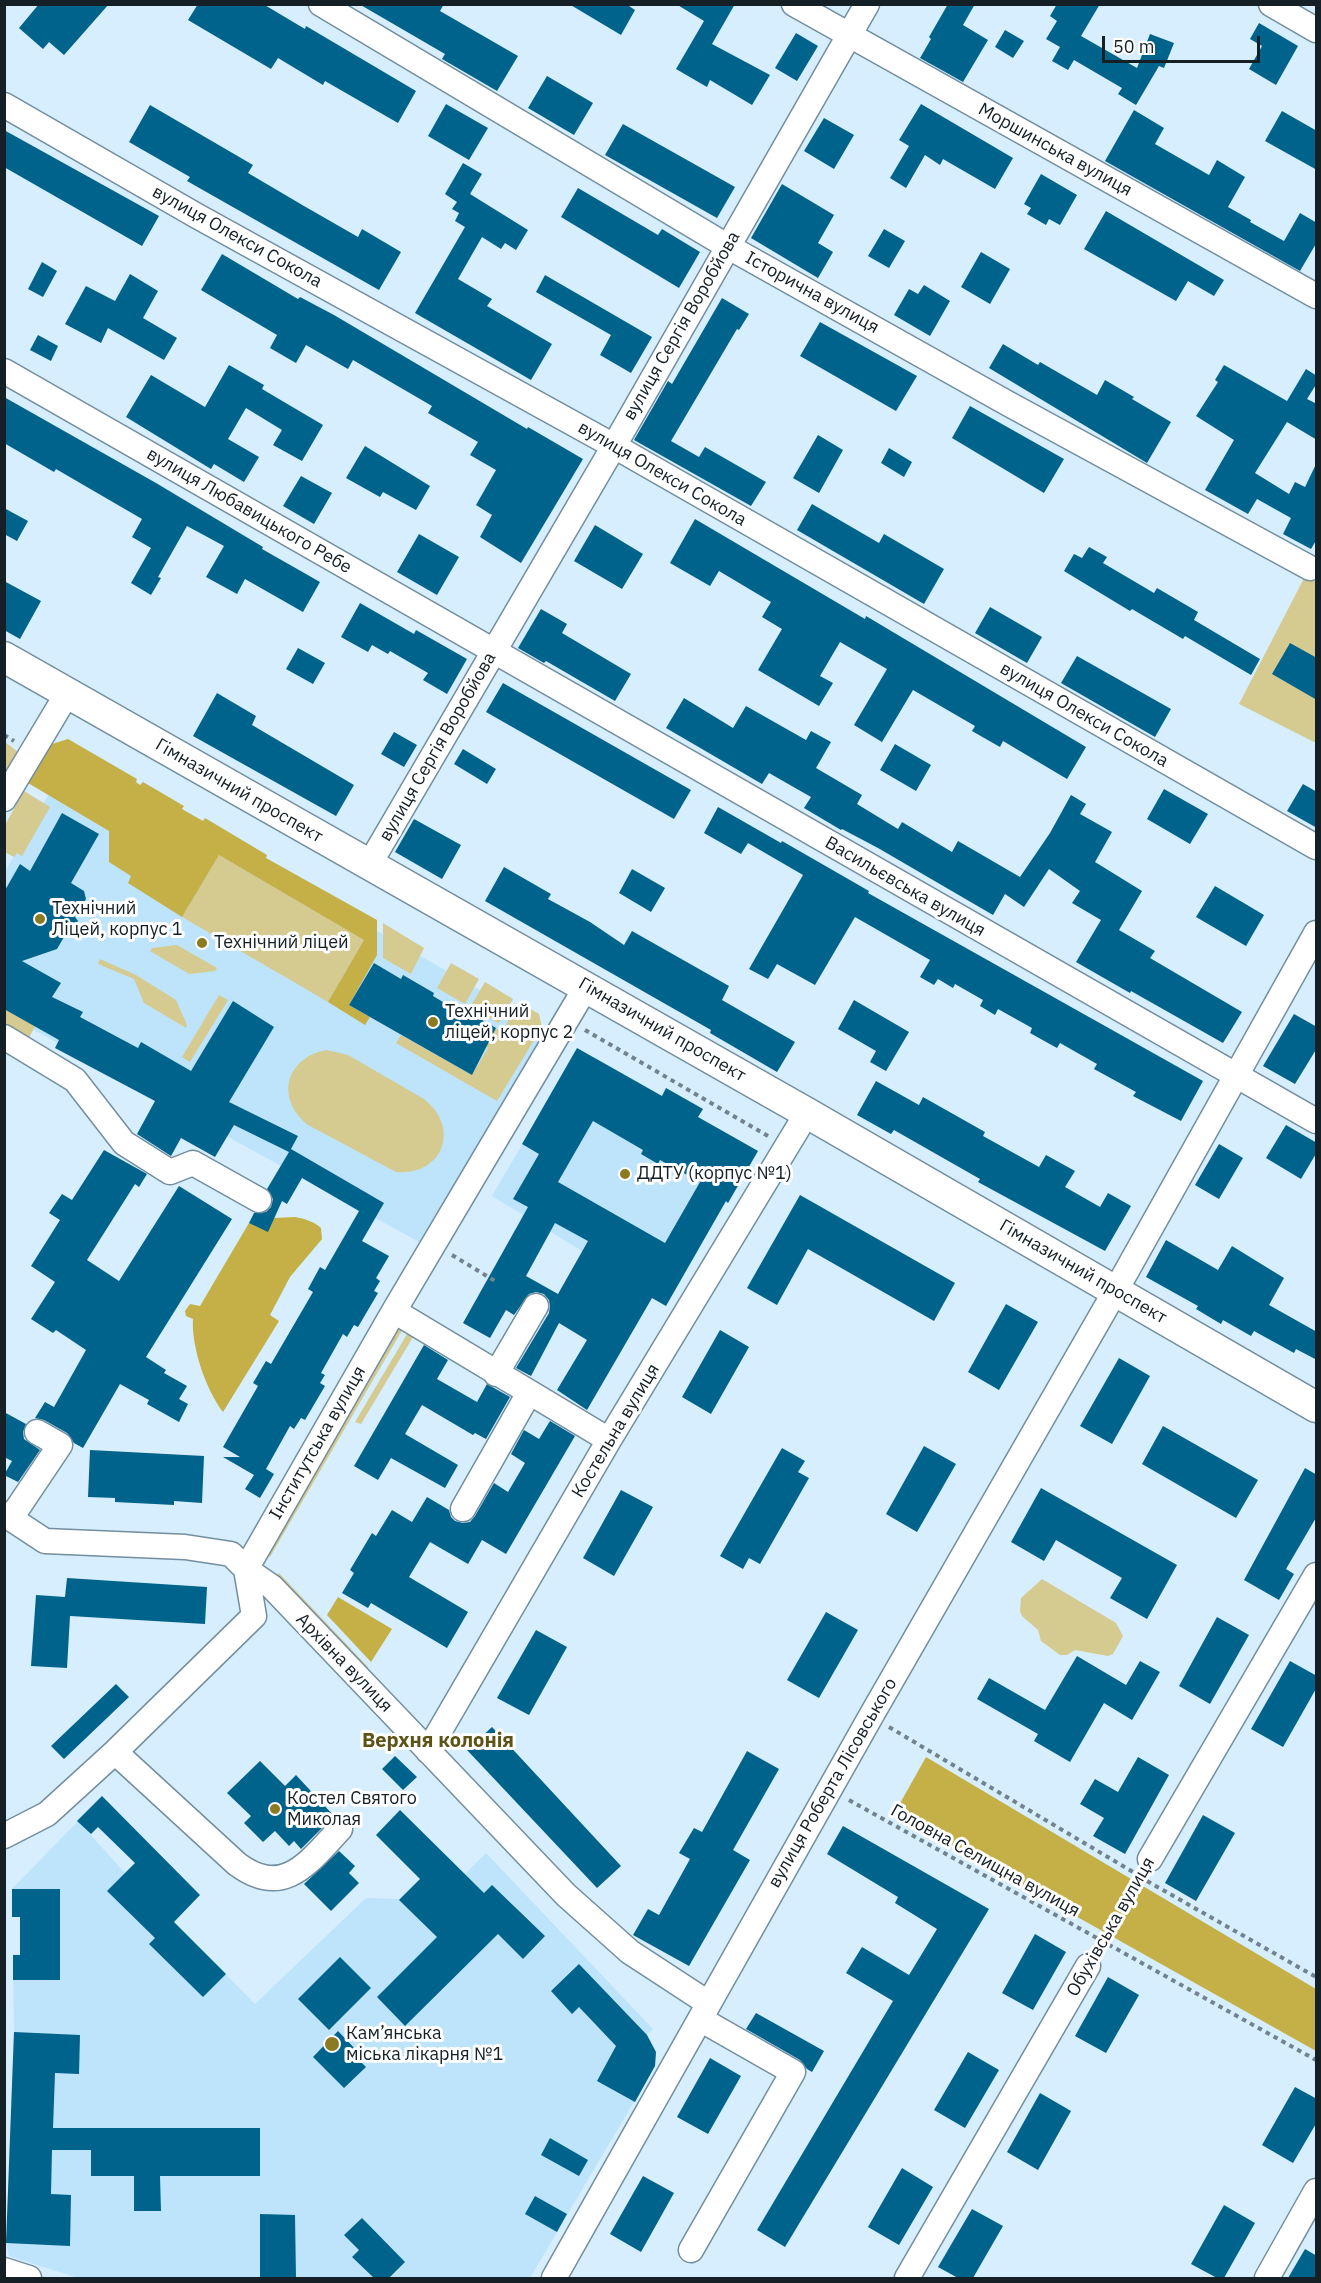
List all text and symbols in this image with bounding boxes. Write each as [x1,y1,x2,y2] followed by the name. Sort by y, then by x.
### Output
[1105,24,1262,62] scale bar
[1113,35,1155,58] text: 50 m
[974,99,1136,201] street label: Моршинська вулиця
[148,181,326,293] street label: вулиця Олекси Сокола
[619,228,745,424] street label: вулиця Сергія Воробйова
[741,247,883,339] street label: Історична вулиця
[574,417,750,531] street label: вулиця Олекси Сокола
[143,443,355,579] street label: вулиця Любавицького Ребе
[375,649,501,845] street label: вулиця Сергія Воробйова
[996,658,1172,772] street label: вулиця Олекси Сокола
[152,734,326,848] street label: Гімназичний проспект
[821,832,989,942] street label: Васильєвська вулиця
[52,898,182,940] place label: Технічний Ліцей, корпус 1
[33,912,47,926] marker: Технічний Ліцей, корпус 1
[214,932,349,954] place label: Технічний ліцей
[195,936,209,950] marker: Технічний ліцей
[575,973,749,1087] street label: Гімназичний проспект
[445,1001,573,1044] place label: Технічний ліцей, корпус 2
[426,1015,440,1029] marker: Технічний ліцей, корпус 2
[637,1163,792,1185] place label: ДДТУ (корпус №1)
[618,1167,632,1181] marker: ДДТУ (корпус №1)
[996,1215,1170,1329] street label: Гімназичний проспект
[567,1360,665,1502] street label: Костельна вулиця
[265,1362,371,1524] street label: Інститутська вулиця
[291,1609,397,1717] street label: Архівна вулиця
[764,1674,902,1892] street label: вулиця Роберта Лісовського
[362,1729,514,1753] district label: Верхня колонія
[287,1788,417,1830] place label: Костел Святого Миколая
[887,1800,1083,1922] street label: Головна Селищна вулиця
[268,1802,282,1816] marker: Костел Святого Миколая
[1062,1854,1160,2000] street label: Обухівська вулиця
[346,2023,503,2066] place label: Кам’янська міська лікарня №1
[323,2035,341,2053] marker: Кам’янська міська лікарня №1

